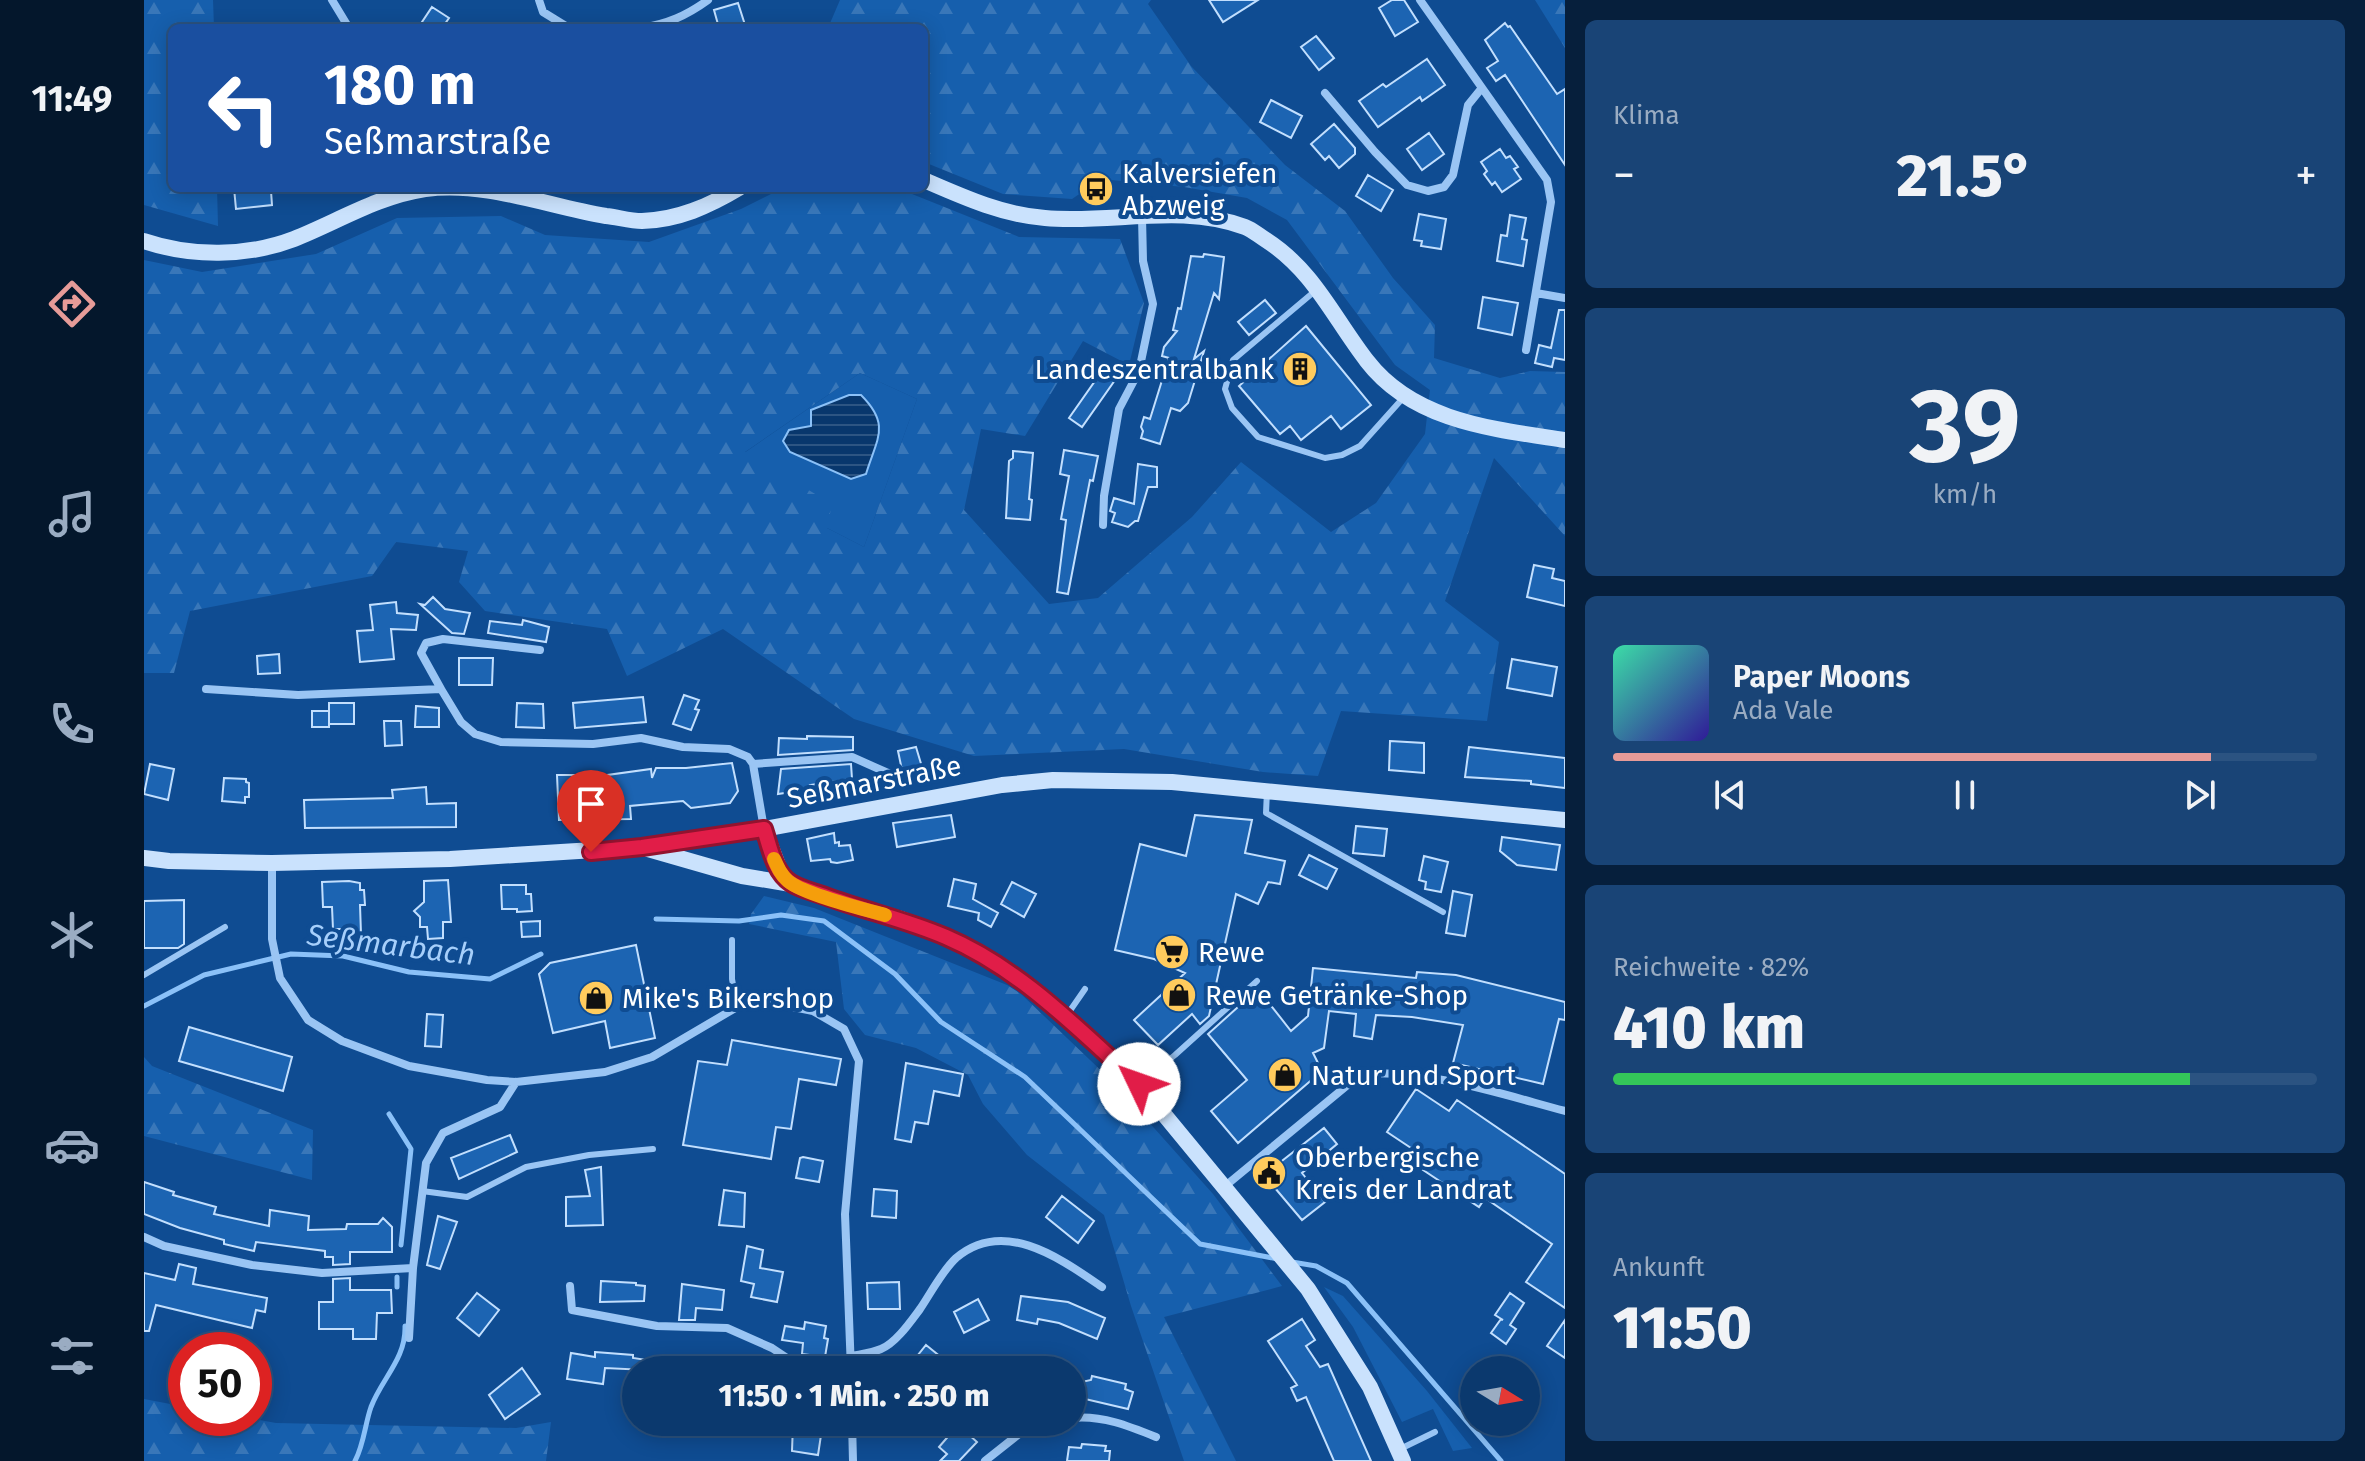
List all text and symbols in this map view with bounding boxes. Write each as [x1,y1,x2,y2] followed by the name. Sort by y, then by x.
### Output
[324,52,476,119] text: 180 m
[192,56,296,160] icon: left
[31,77,113,121] text: 11:49
[1613,100,1680,131] text: Klima
[324,120,551,164] text: Seßmarstraße
[1897,140,2033,212] text: 21.5°
[1613,149,1635,202] text: −
[2295,149,2317,202] text: +
[1122,157,1278,222] place label: Kalversiefen Abzweig
[1077,170,1115,208] bus stop icon: Kalversiefen Abzweig
[44,276,100,332] icon: directions
[1281,350,1319,388] building icon: Landeszentralbank
[1034,353,1275,386] place label: Landeszentralbank
[1909,364,2021,489] text: 39
[1933,479,1997,510] text: km/h
[44,486,100,542] icon: music
[1733,659,1910,695] text: Paper Moons
[1733,695,1833,726] text: Ada Vale
[44,696,100,752] icon: phone
[784,749,964,815] street label: Seßmarstraße
[557,770,625,852] pin
[1708,773,1752,817] icon: previous
[1943,773,1987,817] icon: pause
[2178,773,2222,817] icon: next
[569,782,613,826] icon: arrive
[44,907,100,963] icon: climate
[304,917,477,973] water label: Seßmarbach
[1153,933,1191,971] supermarket icon: Rewe
[1198,936,1265,969] place label: Rewe
[1613,952,1809,983] text: Reichweite · 82%
[1160,976,1198,1014] shop icon: Rewe Getränke-Shop
[577,979,615,1017] shop icon: Mike's Bikershop
[1205,979,1468,1012] place label: Rewe Getränke-Shop
[622,982,834,1015] place label: Mike's Bikershop
[1613,992,1805,1064] text: 410 km
[1097,1042,1181,1126] position arrow
[1266,1056,1304,1094] shop icon: Natur und Sport
[1311,1059,1517,1092] place label: Natur und Sport
[44,1117,100,1173] icon: car
[1295,1141,1513,1206] place label: Oberbergische Kreis der Landrat
[1250,1154,1288,1192] public building icon: Oberbergische Kreis der Landrat
[1613,1252,1705,1283] text: Ankunft
[1613,1292,1752,1364] text: 11:50
[44,1328,100,1384] icon: filters
[168,1332,272,1436] speed limit sign: 50
[1460,1356,1540,1436] north arrow
[1460,1356,1540,1436] map controls
[719,1378,989,1414] text: 11:50 · 1 Min. · 250 m

